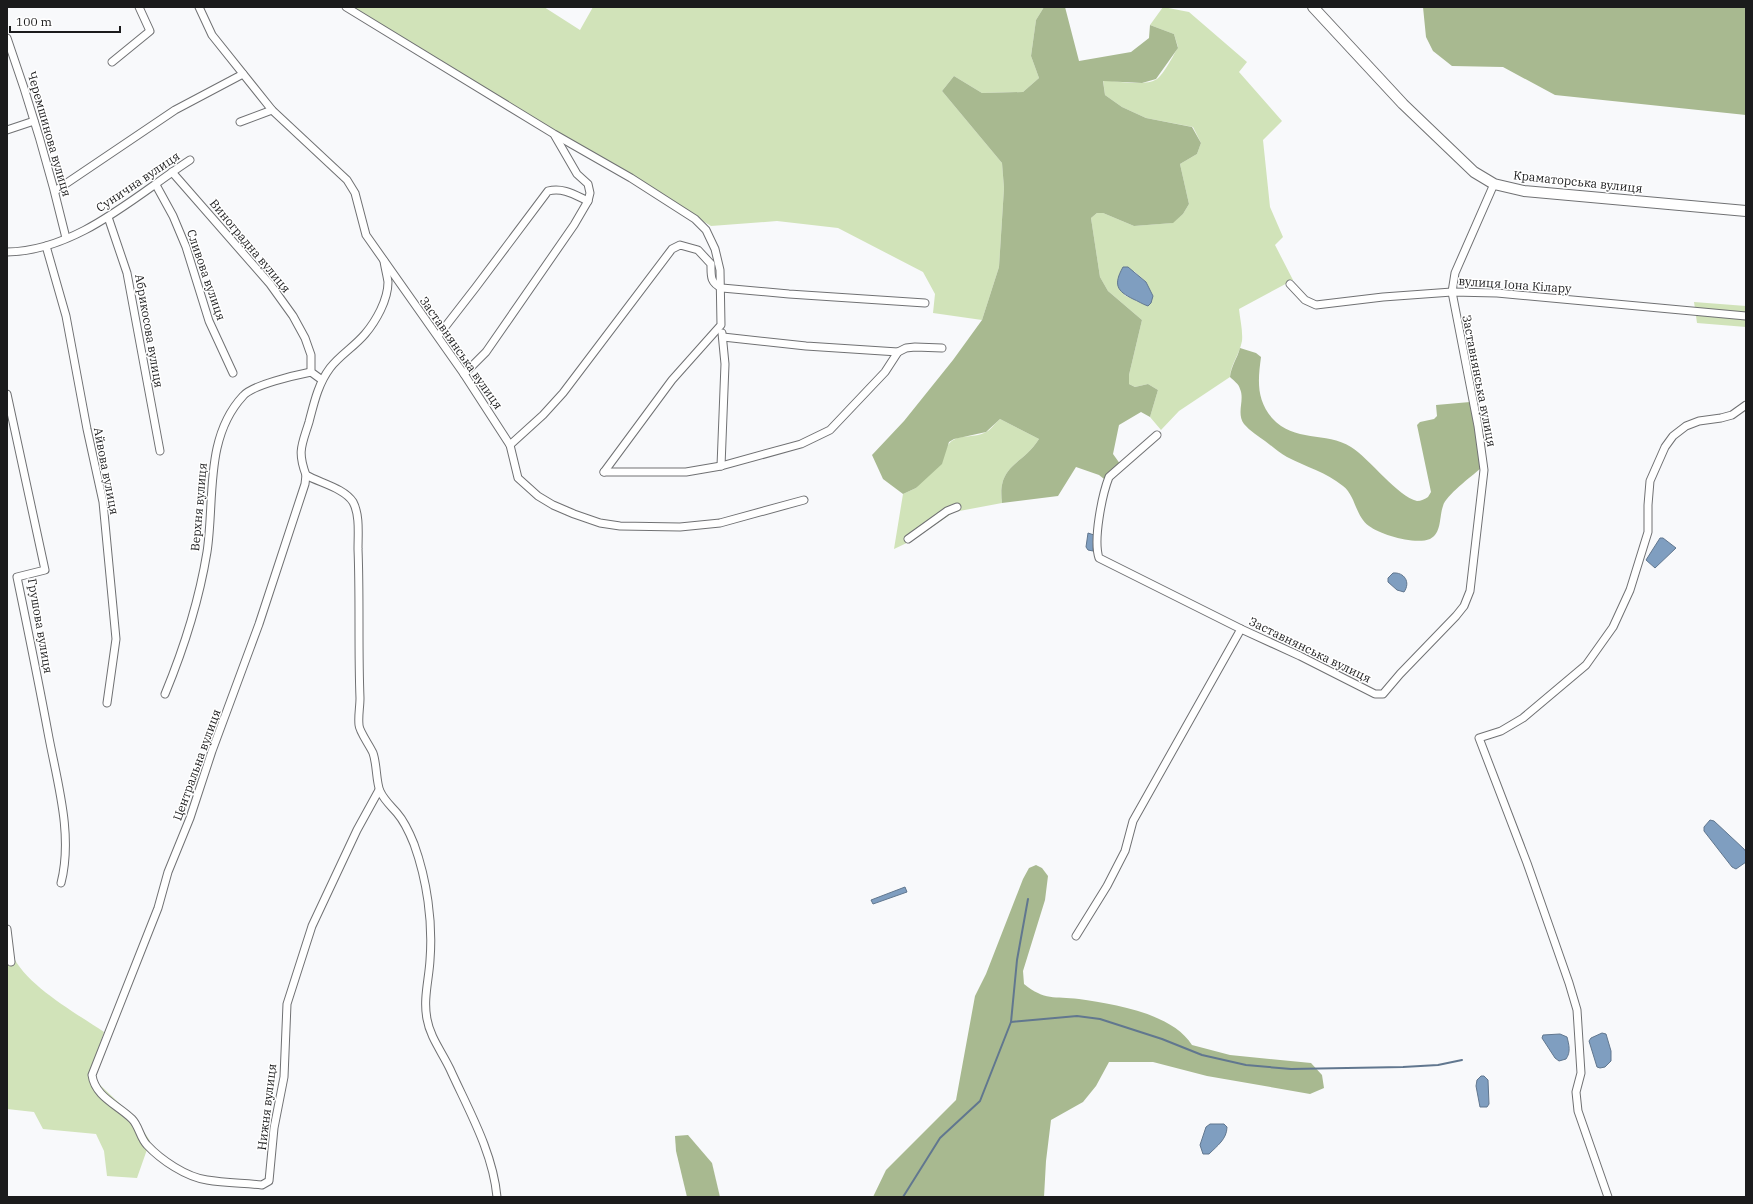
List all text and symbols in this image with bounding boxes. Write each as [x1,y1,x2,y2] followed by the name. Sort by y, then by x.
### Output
[10,8,120,34] scale bar
[16,14,52,29] text: 100 m
[24,69,75,198] street label: Черемшинова вулиця
[93,148,182,215] street label: Сунична вулиця
[1513,167,1643,196] street label: Краматорська вулиця
[207,196,294,296] street label: Виноградна вулиця
[184,227,229,322] street label: Сливова вулиця
[132,273,167,389] street label: Абрикосова вулиця
[1458,273,1573,296] street label: вулиця Іона Кілару
[417,294,506,412] street label: Заставнянська вулиця
[1459,314,1500,448] street label: Заставнянська вулиця
[91,426,122,516] street label: Айвова вулиця
[187,462,210,552] street label: Верхня вулиця
[25,577,56,675] street label: Грушова вулиця
[1247,613,1374,686] street label: Заставнянська вулиця
[169,707,224,823] street label: Центральна вулиця
[254,1063,279,1151] street label: Нижня вулиця

